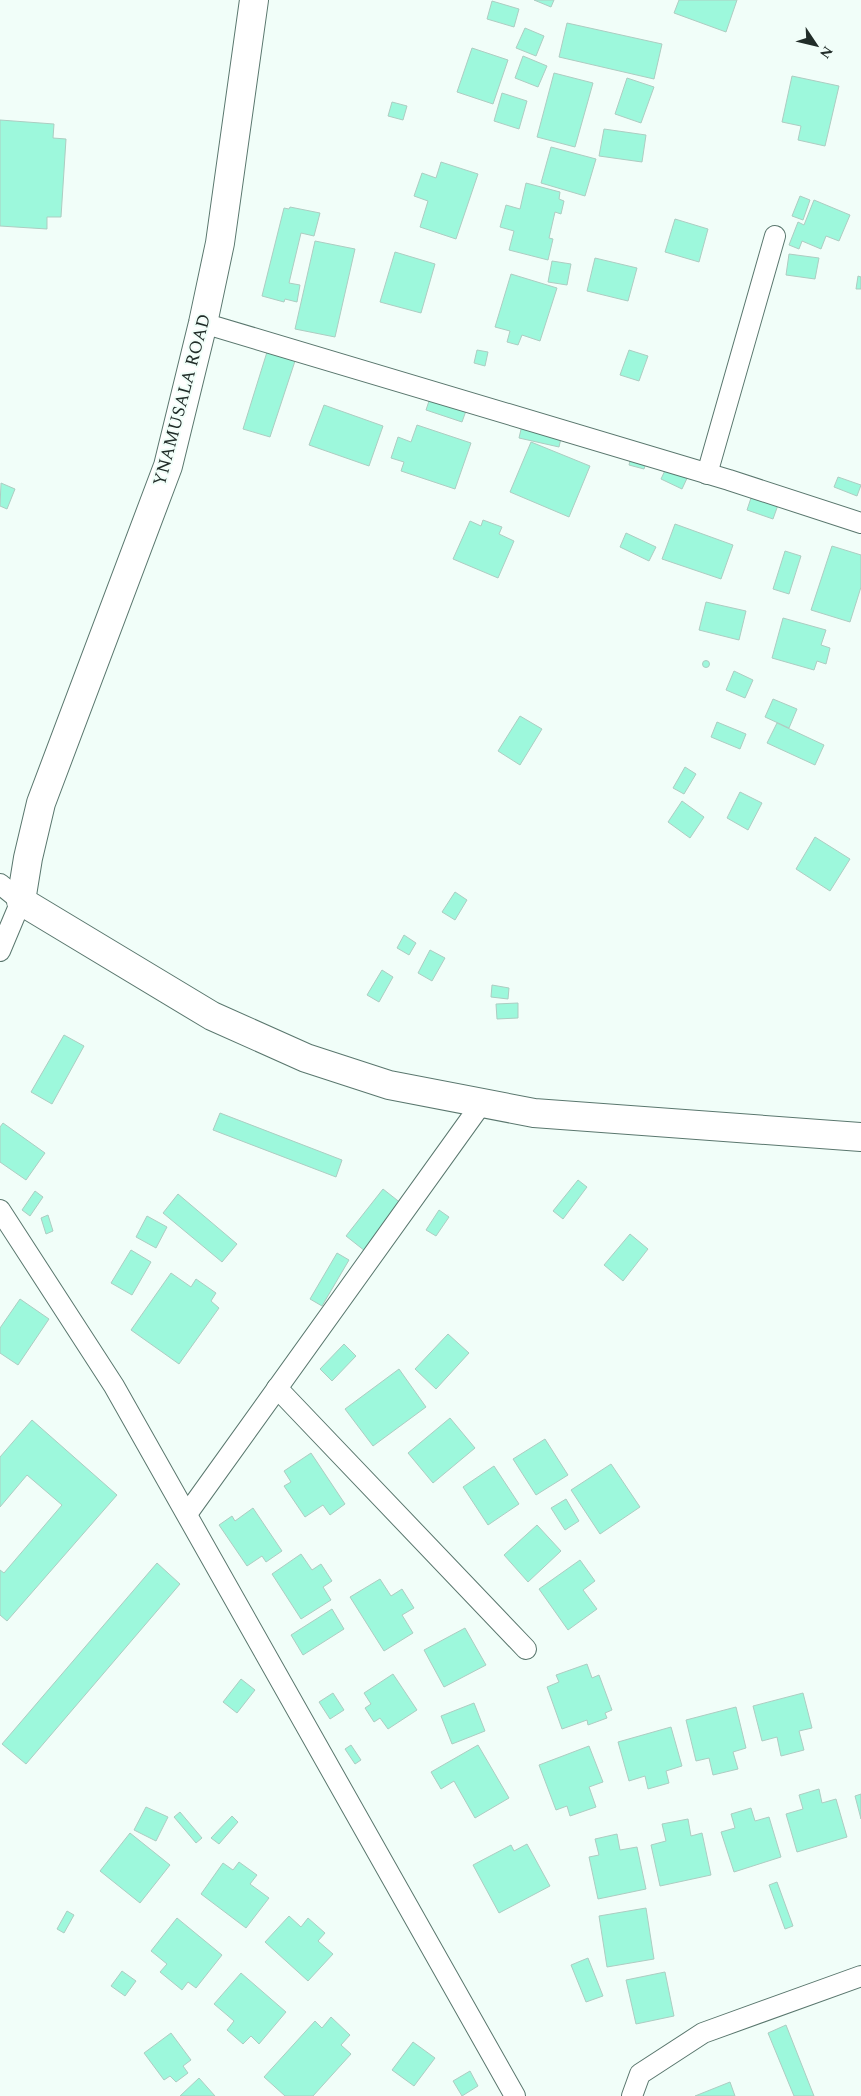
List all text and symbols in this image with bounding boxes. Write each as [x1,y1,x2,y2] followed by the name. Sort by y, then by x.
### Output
[791,20,841,70] north arrow
[814,41,838,63] text: N
[146,311,218,489] street label: YNAMUSALA ROAD

